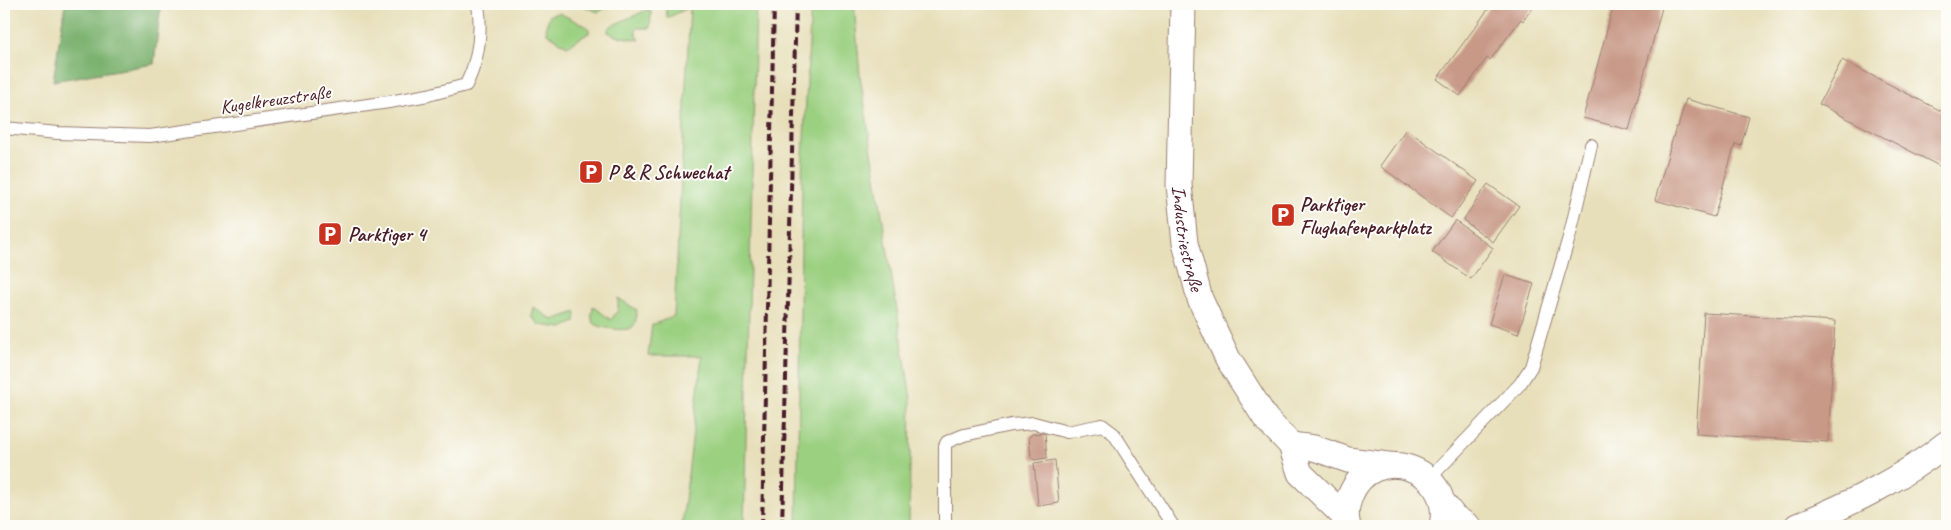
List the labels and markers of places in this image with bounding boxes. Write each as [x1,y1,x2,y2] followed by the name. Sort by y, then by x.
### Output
[578,159,604,185] parking icon: P & R Schwechat
[608,160,732,185] place label: P & R Schwechat
[1300,192,1432,240] place label: Parktiger Flughafenparkplatz
[1270,202,1296,228] parking icon: Parktiger Flughafenparkplatz
[317,221,343,247] parking icon: Parktiger 4
[348,222,429,247] place label: Parktiger 4

